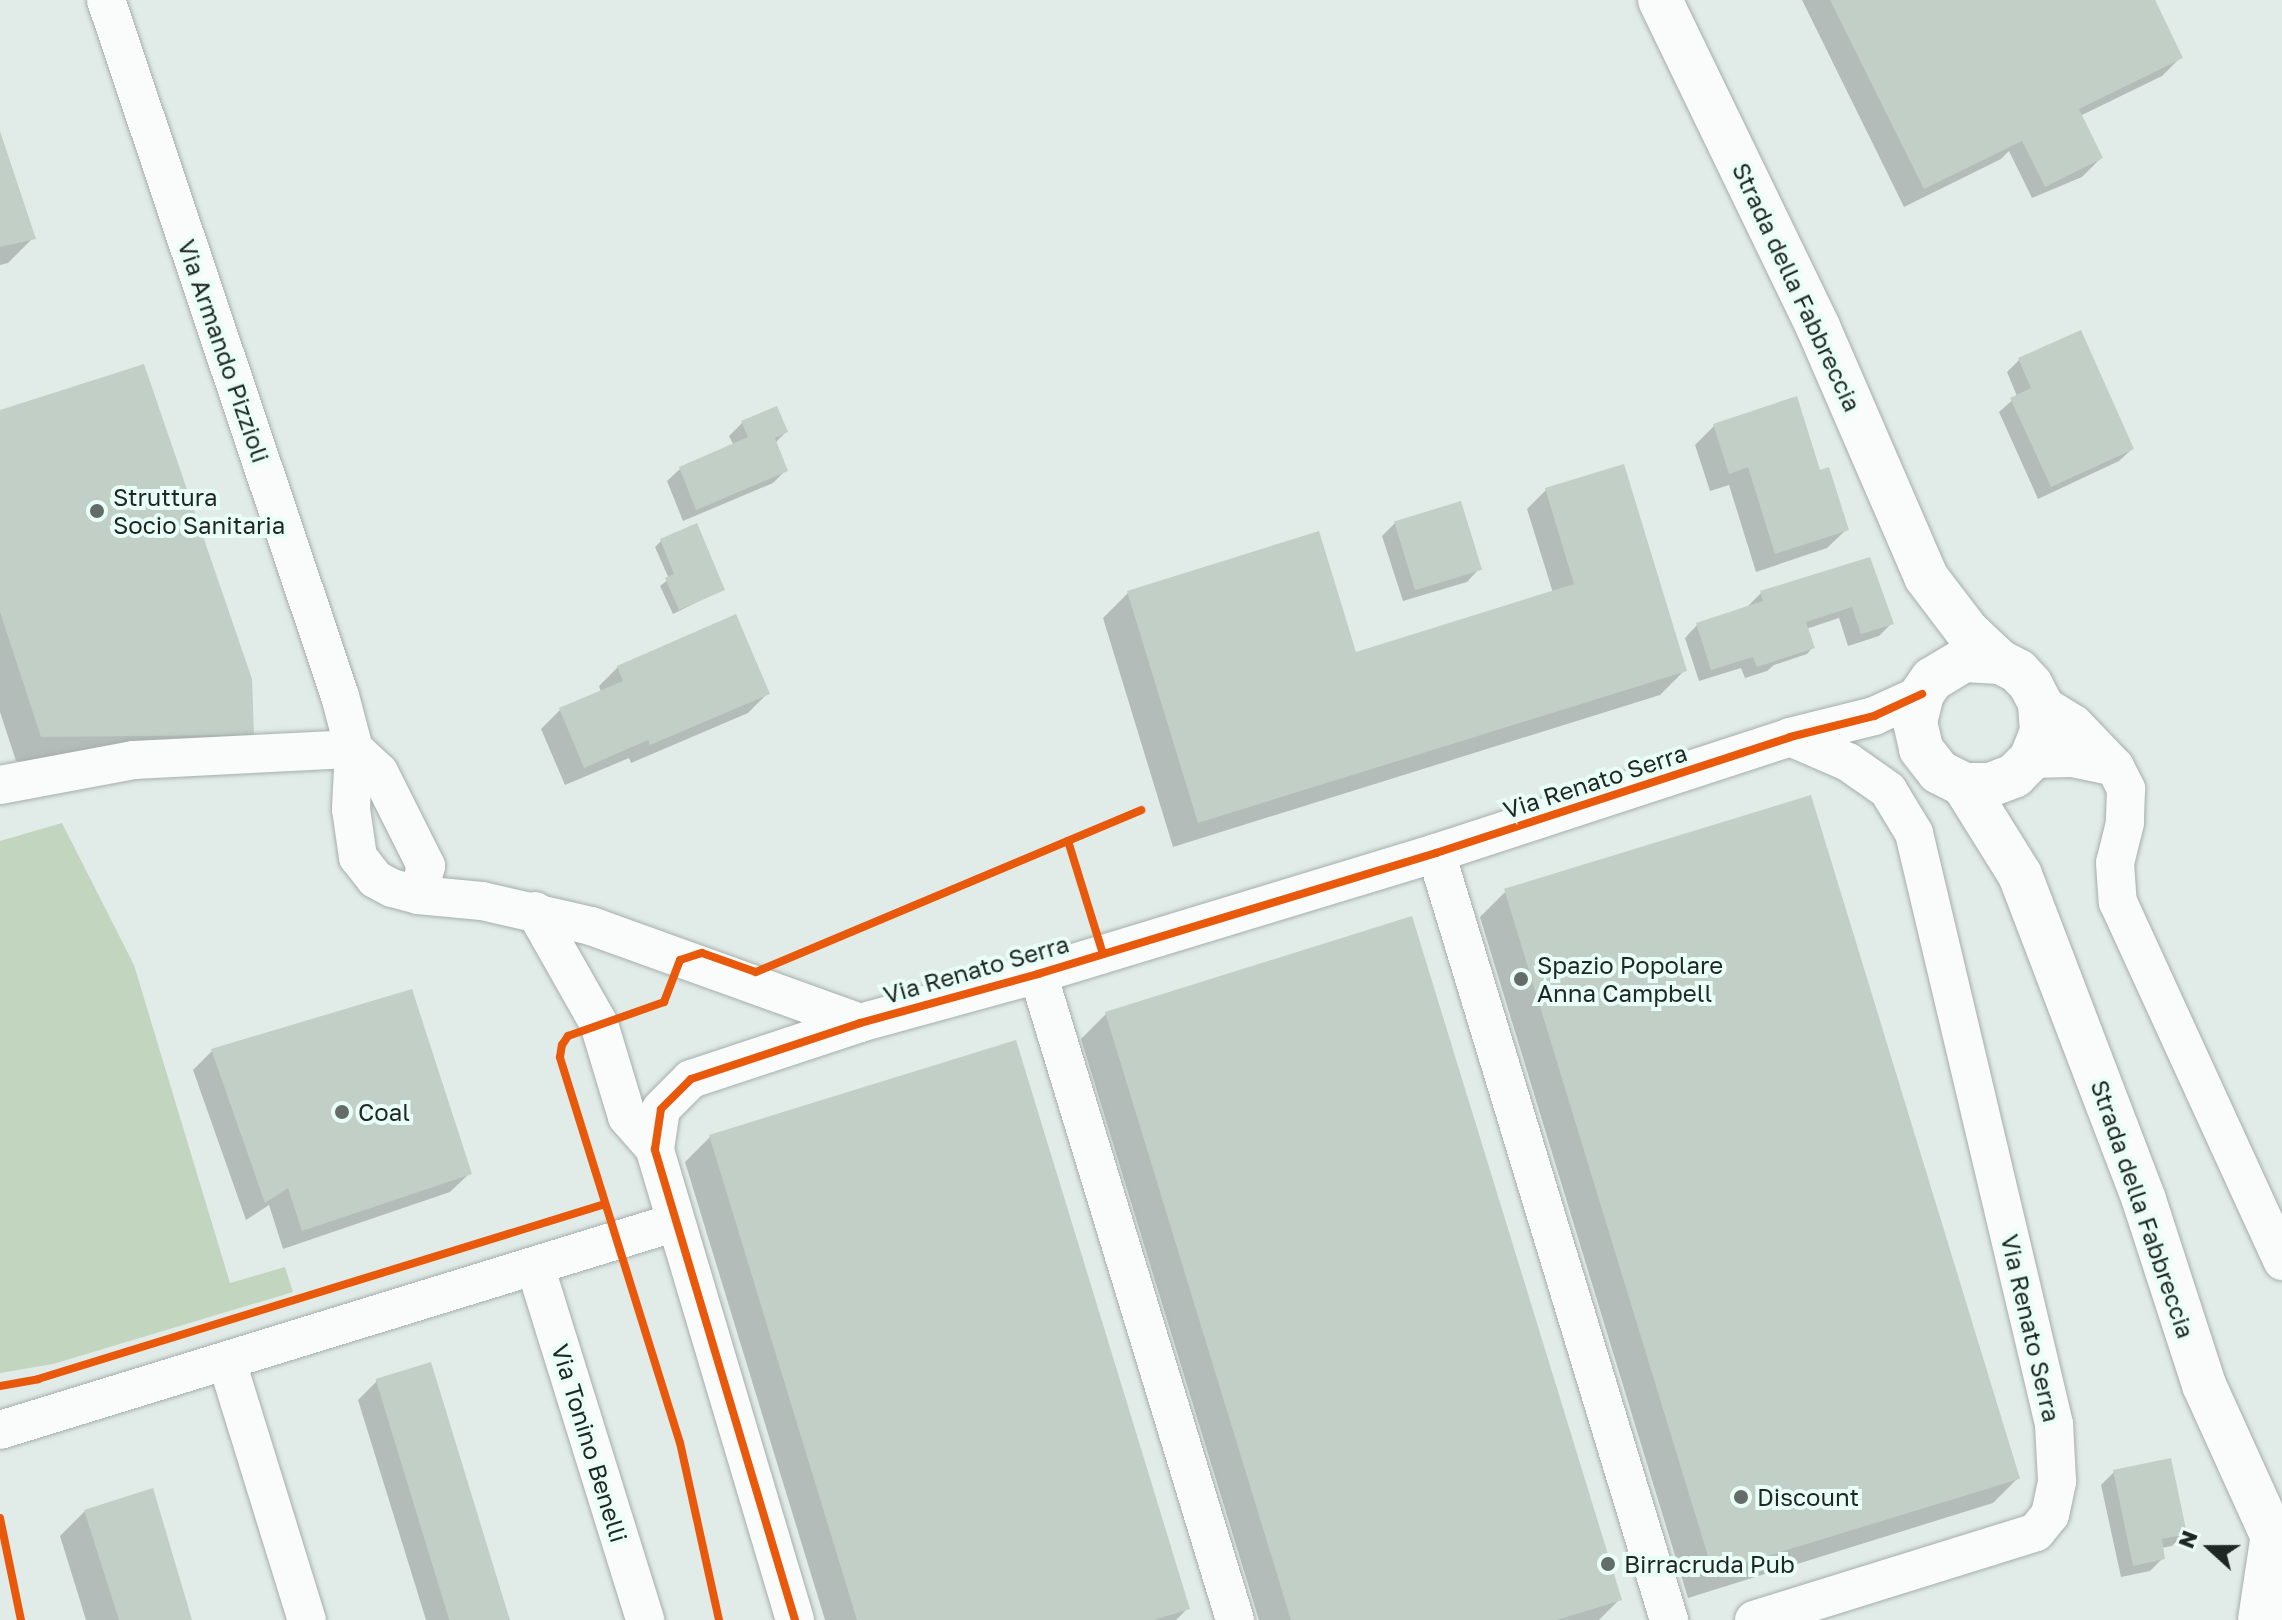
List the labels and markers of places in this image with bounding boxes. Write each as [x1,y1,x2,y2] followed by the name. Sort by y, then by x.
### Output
[113,483,285,539] place label: Struttura Socio Sanitaria
[88,502,106,520] marker: Struttura Socio Sanitaria
[1537,951,1723,1007] place label: Spazio Popolare Anna Campbell
[1512,970,1530,988] marker: Spazio Popolare Anna Campbell
[358,1098,410,1126] place label: Coal
[333,1103,351,1121] marker: Coal
[1757,1483,1859,1511] place label: Discount
[1732,1488,1750,1506] marker: Discount
[1624,1550,1795,1578] place label: Birracruda Pub
[1599,1555,1617,1573] marker: Birracruda Pub

